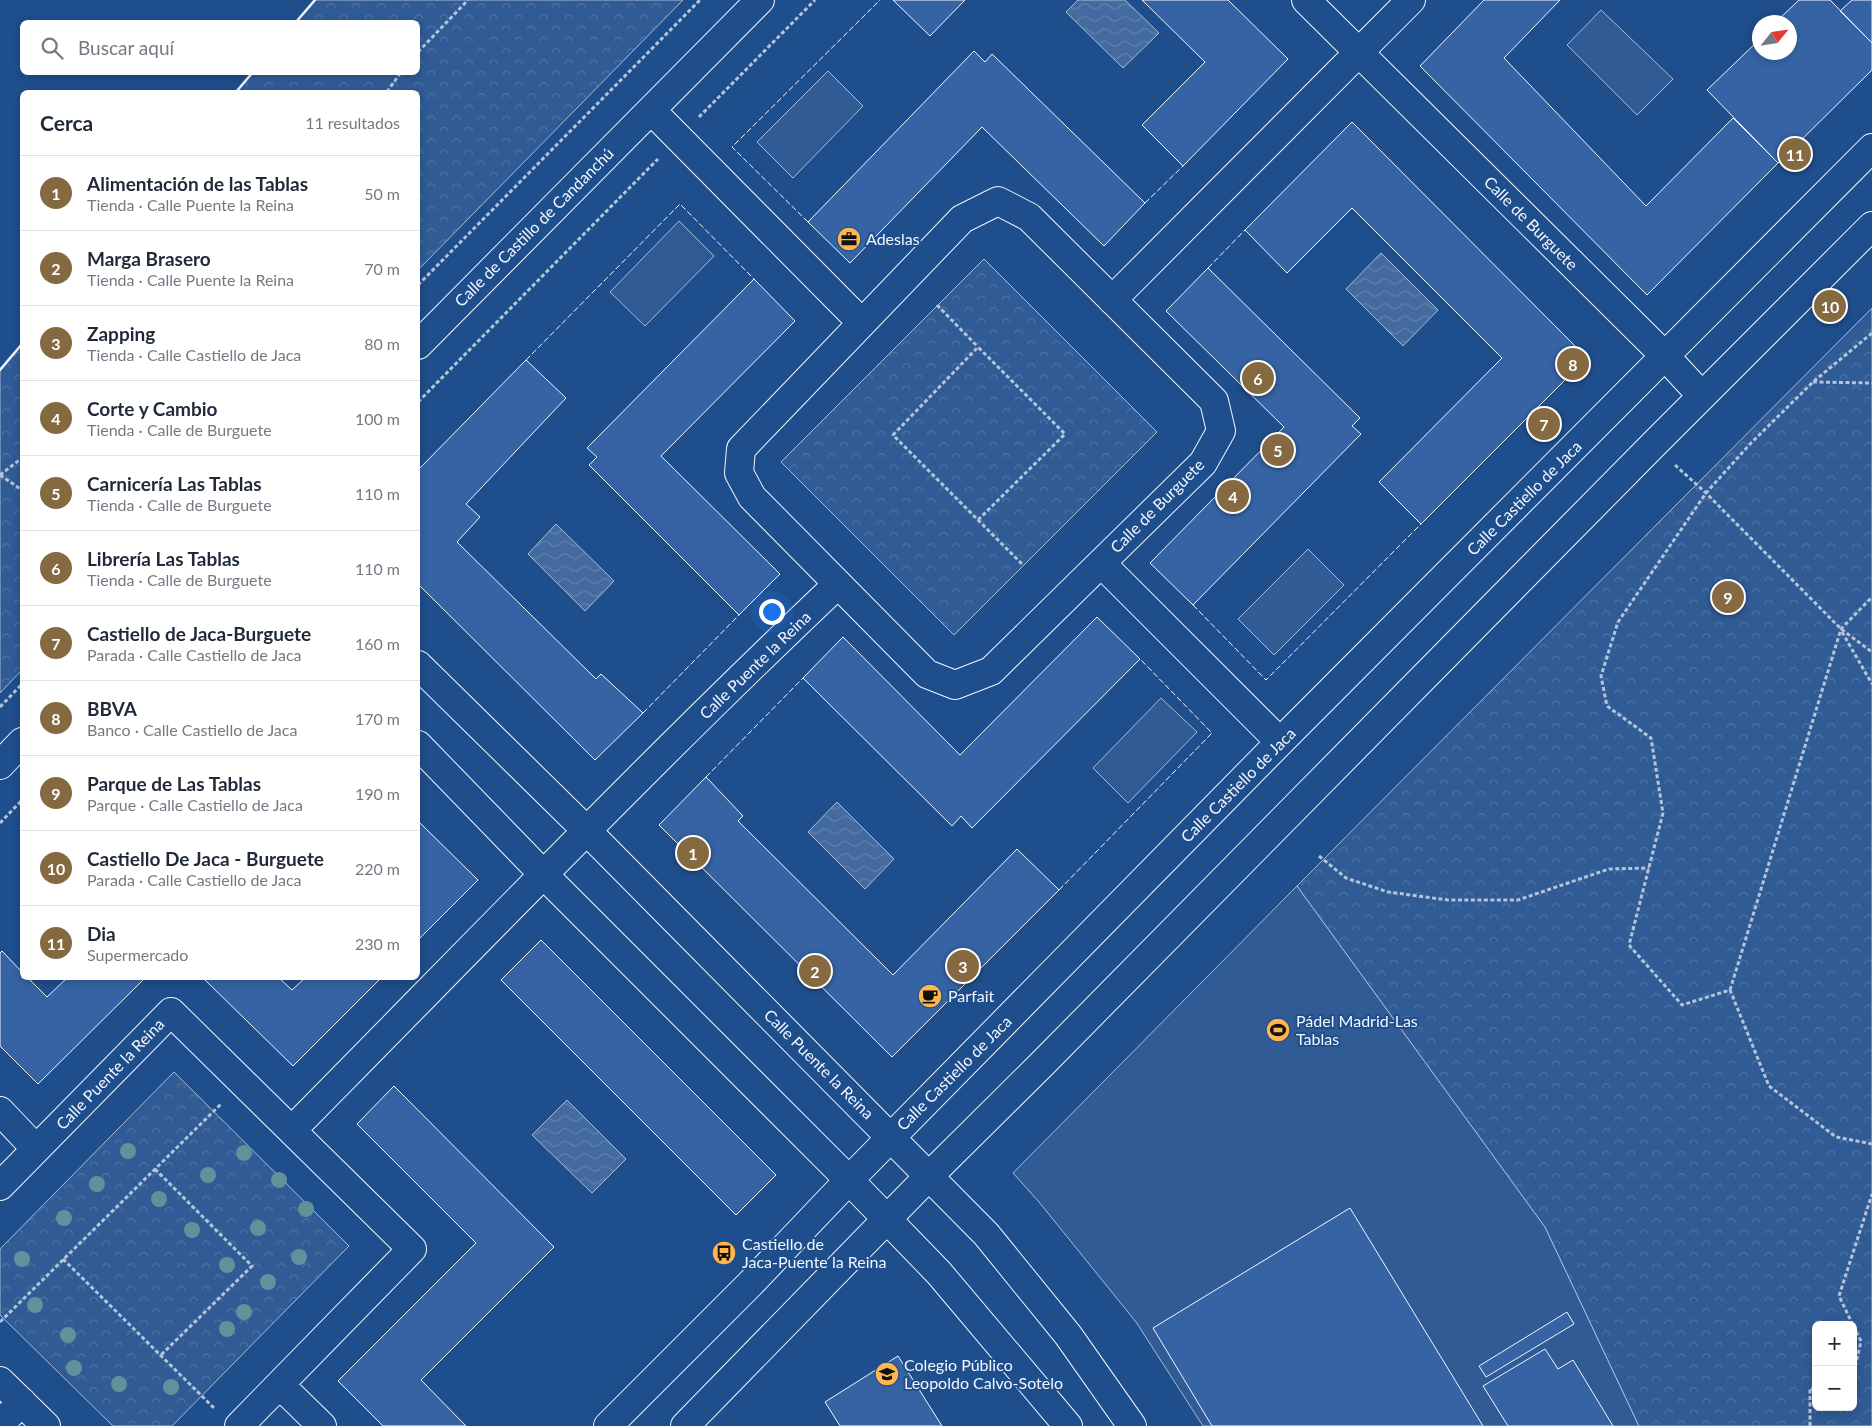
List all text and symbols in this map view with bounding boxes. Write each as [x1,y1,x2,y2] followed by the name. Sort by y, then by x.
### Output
[1752,15,1797,60] north arrow
[20,20,420,75] search box
[38,34,66,62] icon: search
[78,36,174,59] text: Buscar aquí
[40,110,93,135] text: Cerca
[305,113,400,132] text: 11 resultados
[1779,135,1811,173] pin: 11
[450,143,617,310] street label: Calle de Castillo de Candanchú
[87,172,308,195] text: Alimentación de las Tablas
[1481,172,1582,273] street label: Calle de Burguete
[51,184,61,203] text: 1
[364,184,400,203] text: 50 m
[87,195,294,214] text: Tienda · Calle Puente la Reina
[836,226,862,252] office icon: Adeslas
[866,229,920,248] place label: Adeslas
[87,247,211,270] text: Marga Brasero
[51,259,61,278] text: 2
[364,259,400,278] text: 70 m
[87,270,294,289] text: Tienda · Calle Puente la Reina
[1814,287,1846,325] pin: 10
[87,322,155,345] text: Zapping
[51,334,61,353] text: 3
[364,334,400,353] text: 80 m
[87,345,301,364] text: Tienda · Calle Castiello de Jaca
[1557,345,1589,383] pin: 8
[1242,359,1274,397] pin: 6
[87,397,217,420] text: Corte y Cambio
[1528,405,1560,443] pin: 7
[51,409,61,428] text: 4
[355,409,400,428] text: 100 m
[87,420,272,439] text: Tienda · Calle de Burguete
[1262,431,1294,469] pin: 5
[1462,436,1585,559] street label: Calle Castiello de Jaca
[1106,455,1207,556] street label: Calle de Burguete
[87,472,262,495] text: Carnicería Las Tablas
[1217,477,1249,515] pin: 4
[51,484,61,503] text: 5
[355,484,400,503] text: 110 m
[87,495,272,514] text: Tienda · Calle de Burguete
[87,547,240,570] text: Librería Las Tablas
[51,559,61,578] text: 6
[355,559,400,578] text: 110 m
[87,570,272,589] text: Tienda · Calle de Burguete
[1712,578,1744,616] pin: 9
[759,599,785,625] your location
[695,607,814,723] street label: Calle Puente la Reina
[87,622,311,645] text: Castiello de Jaca-Burguete
[51,634,61,653] text: 7
[355,634,400,653] text: 160 m
[87,645,302,664] text: Parada · Calle Castiello de Jaca
[87,697,137,720] text: BBVA
[51,709,61,728] text: 8
[355,709,400,728] text: 170 m
[87,720,297,739] text: Banco · Calle Castiello de Jaca
[1176,723,1299,846] street label: Calle Castiello de Jaca
[87,772,261,795] text: Parque de Las Tablas
[51,784,61,803] text: 9
[355,784,400,803] text: 190 m
[87,795,303,814] text: Parque · Calle Castiello de Jaca
[677,834,709,872] pin: 1
[87,847,324,870] text: Castiello De Jaca - Burguete
[47,859,65,878] text: 10
[355,859,400,878] text: 220 m
[87,870,302,889] text: Parada · Calle Castiello de Jaca
[87,922,116,945] text: Dia
[47,934,65,953] text: 11
[355,934,400,953] text: 230 m
[87,945,188,964] text: Supermercado
[947,947,979,985] pin: 3
[799,952,831,990] pin: 2
[917,983,943,1009] cafe icon: Parfait
[948,986,994,1005] place label: Parfait
[761,1005,878,1122] street label: Calle Puente la Reina
[892,1011,1015,1134] street label: Calle Castiello de Jaca
[1296,1011,1418,1048] place label: Pádel Madrid-Las Tablas
[52,1014,168,1133] street label: Calle Puente la Reina
[1265,1017,1291,1043] sports icon: Pádel Madrid-Las Tablas
[742,1234,886,1271] place label: Castiello de Jaca-Puente la Reina
[711,1240,737,1266] bus stop icon: Castiello de Jaca-Puente la Reina
[1812,1321,1857,1411] map controls
[1812,1321,1857,1366] button: +
[904,1355,1063,1392] place label: Colegio Público Leopoldo Calvo-Sotelo
[874,1361,900,1387] school or university icon: Colegio Público Leopoldo Calvo-Sotelo
[1812,1366,1857,1411] button: −

